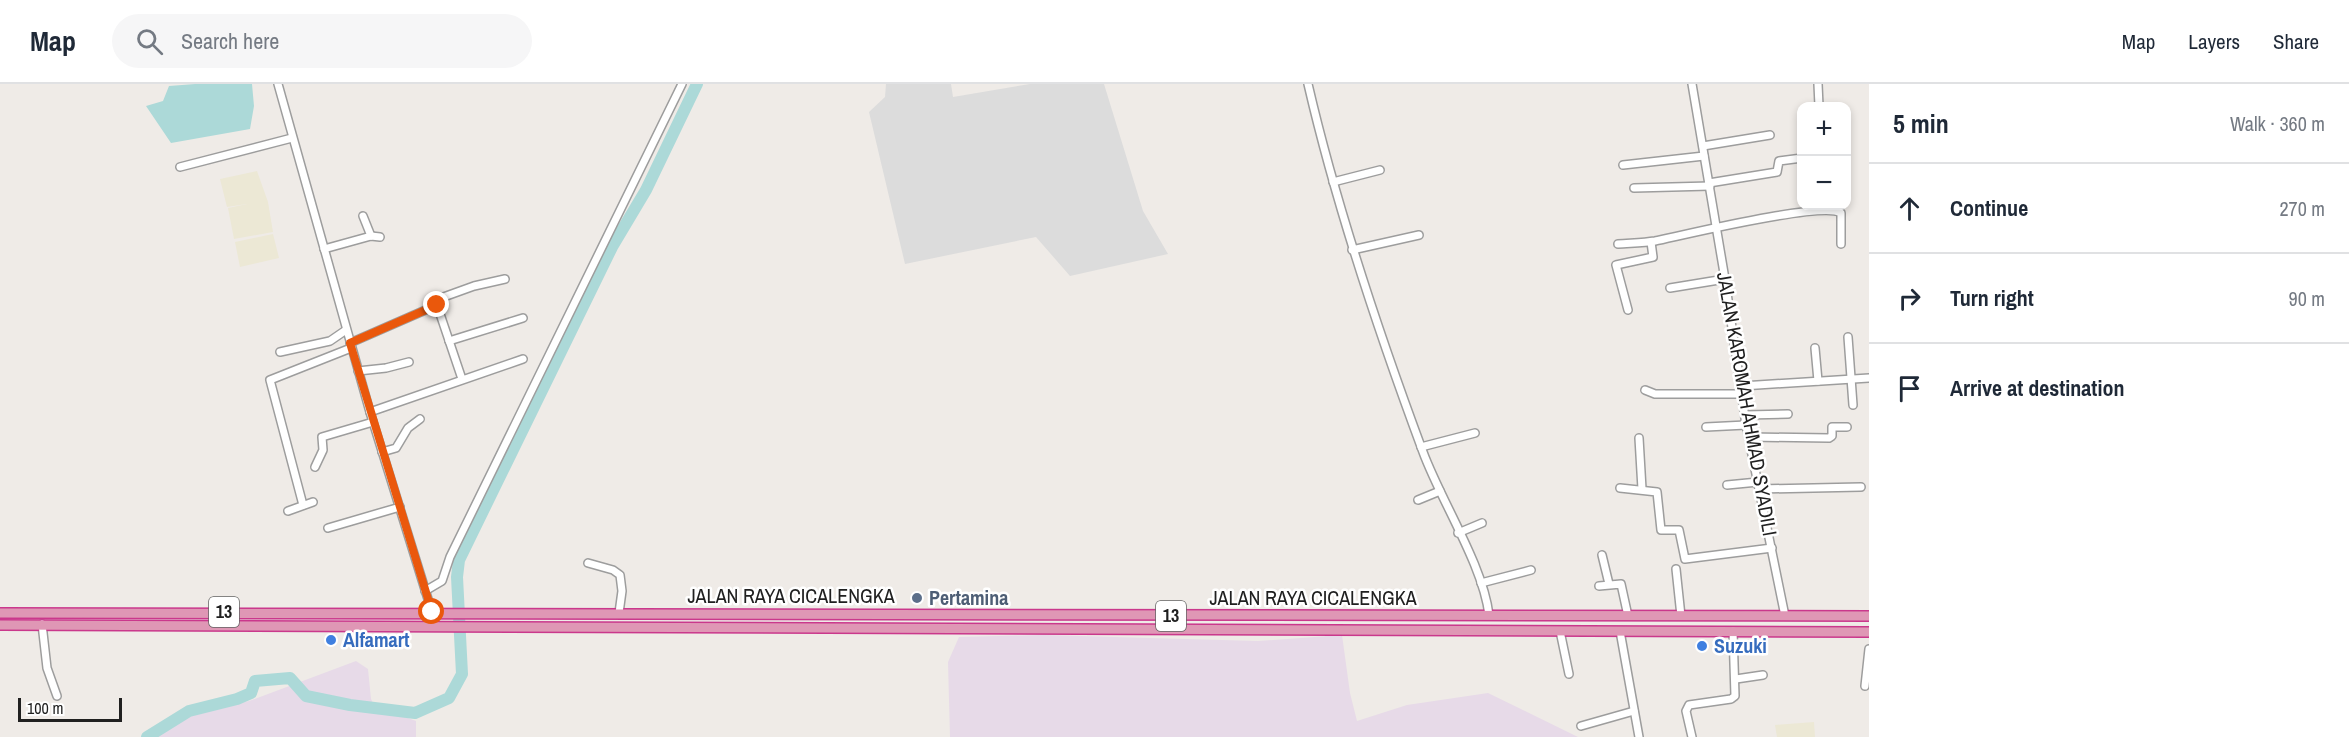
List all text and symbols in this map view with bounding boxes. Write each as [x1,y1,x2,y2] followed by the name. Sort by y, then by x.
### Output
[112,14,532,68] search box
[30,22,76,60] text: Map
[133,25,166,58] icon: search
[181,26,279,56] text: Search here
[2122,27,2155,56] text: Map
[2188,27,2240,56] text: Layers
[2273,27,2319,56] text: Share
[1797,102,1851,210] map controls
[1797,102,1851,156] button: +
[1893,106,1949,141] text: 5 min
[2230,110,2325,137] text: Walk · 360 m
[1797,156,1851,210] button: −
[1893,192,1926,225] icon: ahead
[1950,193,2028,223] text: Continue
[2279,195,2325,222] text: 270 m
[1711,270,1784,538] street label: JALAN KAROMAH AHMAD SYADILI
[1893,282,1926,315] icon: right
[1950,283,2034,313] text: Turn right
[2289,285,2325,312] text: 90 m
[423,291,449,317] route end
[1893,372,1926,405] icon: arrive
[1950,373,2124,403] text: Arrive at destination
[687,582,895,609] street label: JALAN RAYA CICALENGKA
[929,584,1008,611] place label: Pertamina
[1209,584,1417,611] street label: JALAN RAYA CICALENGKA
[910,591,924,605] marker: Pertamina
[209,597,239,627] road number: 13
[418,598,444,624] route start
[1156,601,1186,631] road number: 13
[343,626,410,653] place label: Alfamart
[1714,632,1767,659] place label: Suzuki
[324,633,338,647] marker: Alfamart
[1695,639,1709,653] marker: Suzuki
[18,695,122,722] scale bar
[27,697,63,719] text: 100 m

